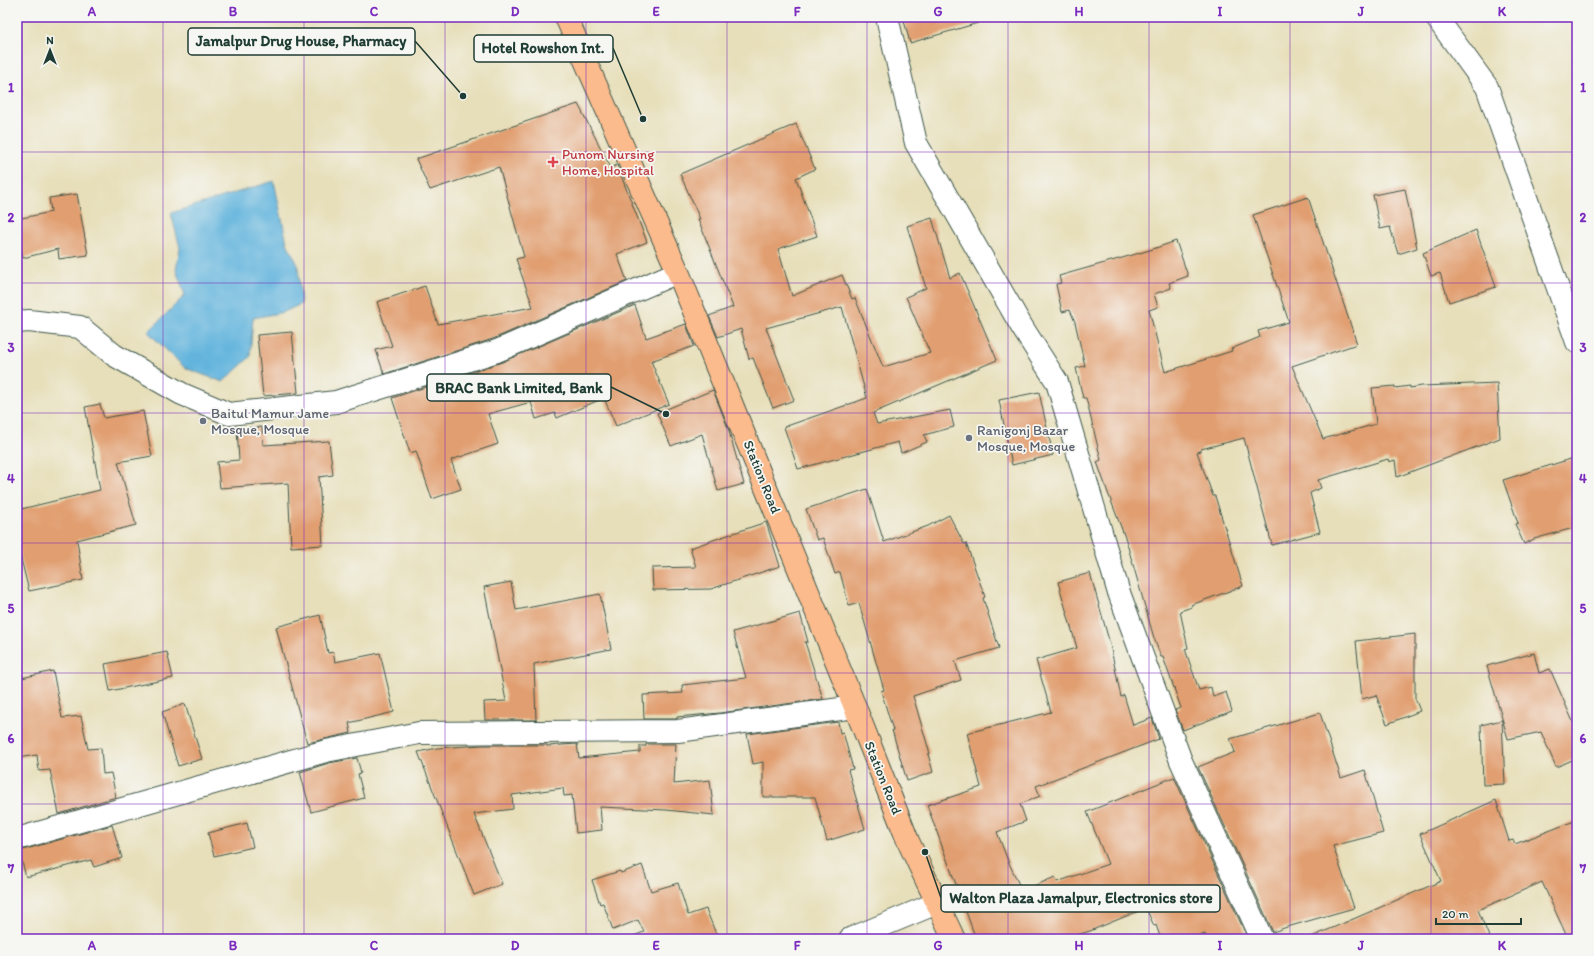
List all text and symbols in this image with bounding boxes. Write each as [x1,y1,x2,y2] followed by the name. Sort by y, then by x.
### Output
[87,4,97,19] text: A
[229,4,238,19] text: B
[370,4,379,19] text: C
[511,4,520,19] text: D
[652,4,660,19] text: E
[794,4,801,19] text: F
[934,4,943,19] text: G
[1075,4,1084,19] text: H
[1218,4,1223,19] text: I
[1357,4,1365,19] text: J
[1498,4,1507,19] text: K
[188,28,415,55] callout: Jamalpur Drug House, Pharmacy
[30,30,70,70] north arrow
[195,32,407,51] text: Jamalpur Drug House, Pharmacy
[46,34,54,47] text: N
[474,35,613,62] callout: Hotel Rowshon Int.
[482,39,605,57] text: Hotel Rowshon Int.
[8,80,14,95] text: 1
[1580,80,1586,95] text: 1
[562,146,655,179] place label: Punom Nursing Home, Hospital
[547,156,559,168] marker: Punom Nursing Home, Hospital
[8,210,15,225] text: 2
[1580,210,1587,225] text: 2
[7,340,15,355] text: 3
[1579,340,1587,355] text: 3
[427,374,611,401] callout: BRAC Bank Limited, Bank
[435,379,603,397] text: BRAC Bank Limited, Bank
[211,405,330,438] place label: Baitul Mamur Jame Mosque, Mosque
[198,416,208,426] marker: Baitul Mamur Jame Mosque, Mosque
[977,422,1076,455] place label: Ranigonj Bazar Mosque, Mosque
[964,433,974,443] marker: Ranigonj Bazar Mosque, Mosque
[740,438,785,516] street label: Station Road
[7,471,15,486] text: 4
[1579,471,1587,486] text: 4
[8,601,15,616] text: 5
[1580,601,1587,616] text: 5
[8,731,15,746] text: 6
[1580,731,1587,746] text: 6
[861,739,906,817] street label: Station Road
[7,861,15,876] text: 7
[1579,861,1587,876] text: 7
[941,885,1220,912] callout: Walton Plaza Jamalpur, Electronics store
[949,889,1213,908] text: Walton Plaza Jamalpur, Electronics store
[1436,900,1521,926] scale bar
[1442,907,1469,921] text: 20 m
[87,938,97,953] text: A
[229,938,238,953] text: B
[370,938,379,953] text: C
[511,938,520,953] text: D
[652,938,660,953] text: E
[794,938,801,953] text: F
[934,938,943,953] text: G
[1075,938,1084,953] text: H
[1218,938,1223,953] text: I
[1357,938,1365,953] text: J
[1498,938,1507,953] text: K

